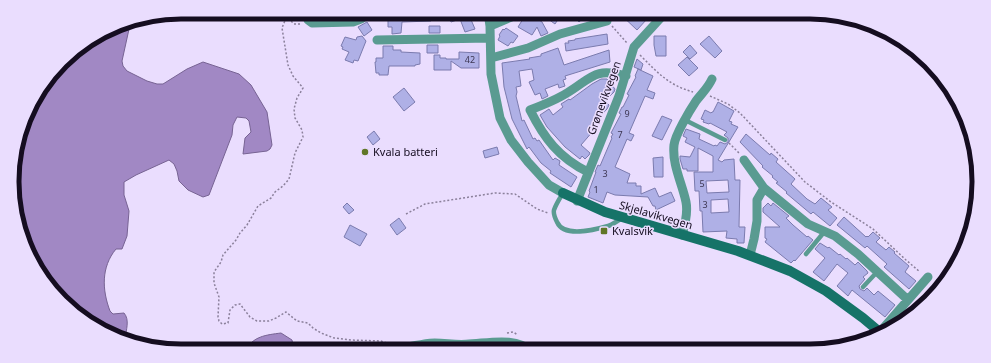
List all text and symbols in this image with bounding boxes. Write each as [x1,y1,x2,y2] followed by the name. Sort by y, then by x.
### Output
[465,53,475,66] house number: 42
[583,59,624,137] street label: Grønevikvegen
[624,107,630,120] house number: 9
[617,128,623,141] house number: 7
[373,144,438,159] place label: Kvala batteri
[360,147,370,157] marker: Kvala batteri
[602,167,608,180] house number: 3
[699,177,705,190] house number: 5
[593,183,599,196] house number: 1
[618,197,695,232] street label: Skjelavikvegen
[702,198,708,211] house number: 3
[612,223,653,238] place label: Kvalsvik
[599,226,609,236] marker: Kvalsvik

